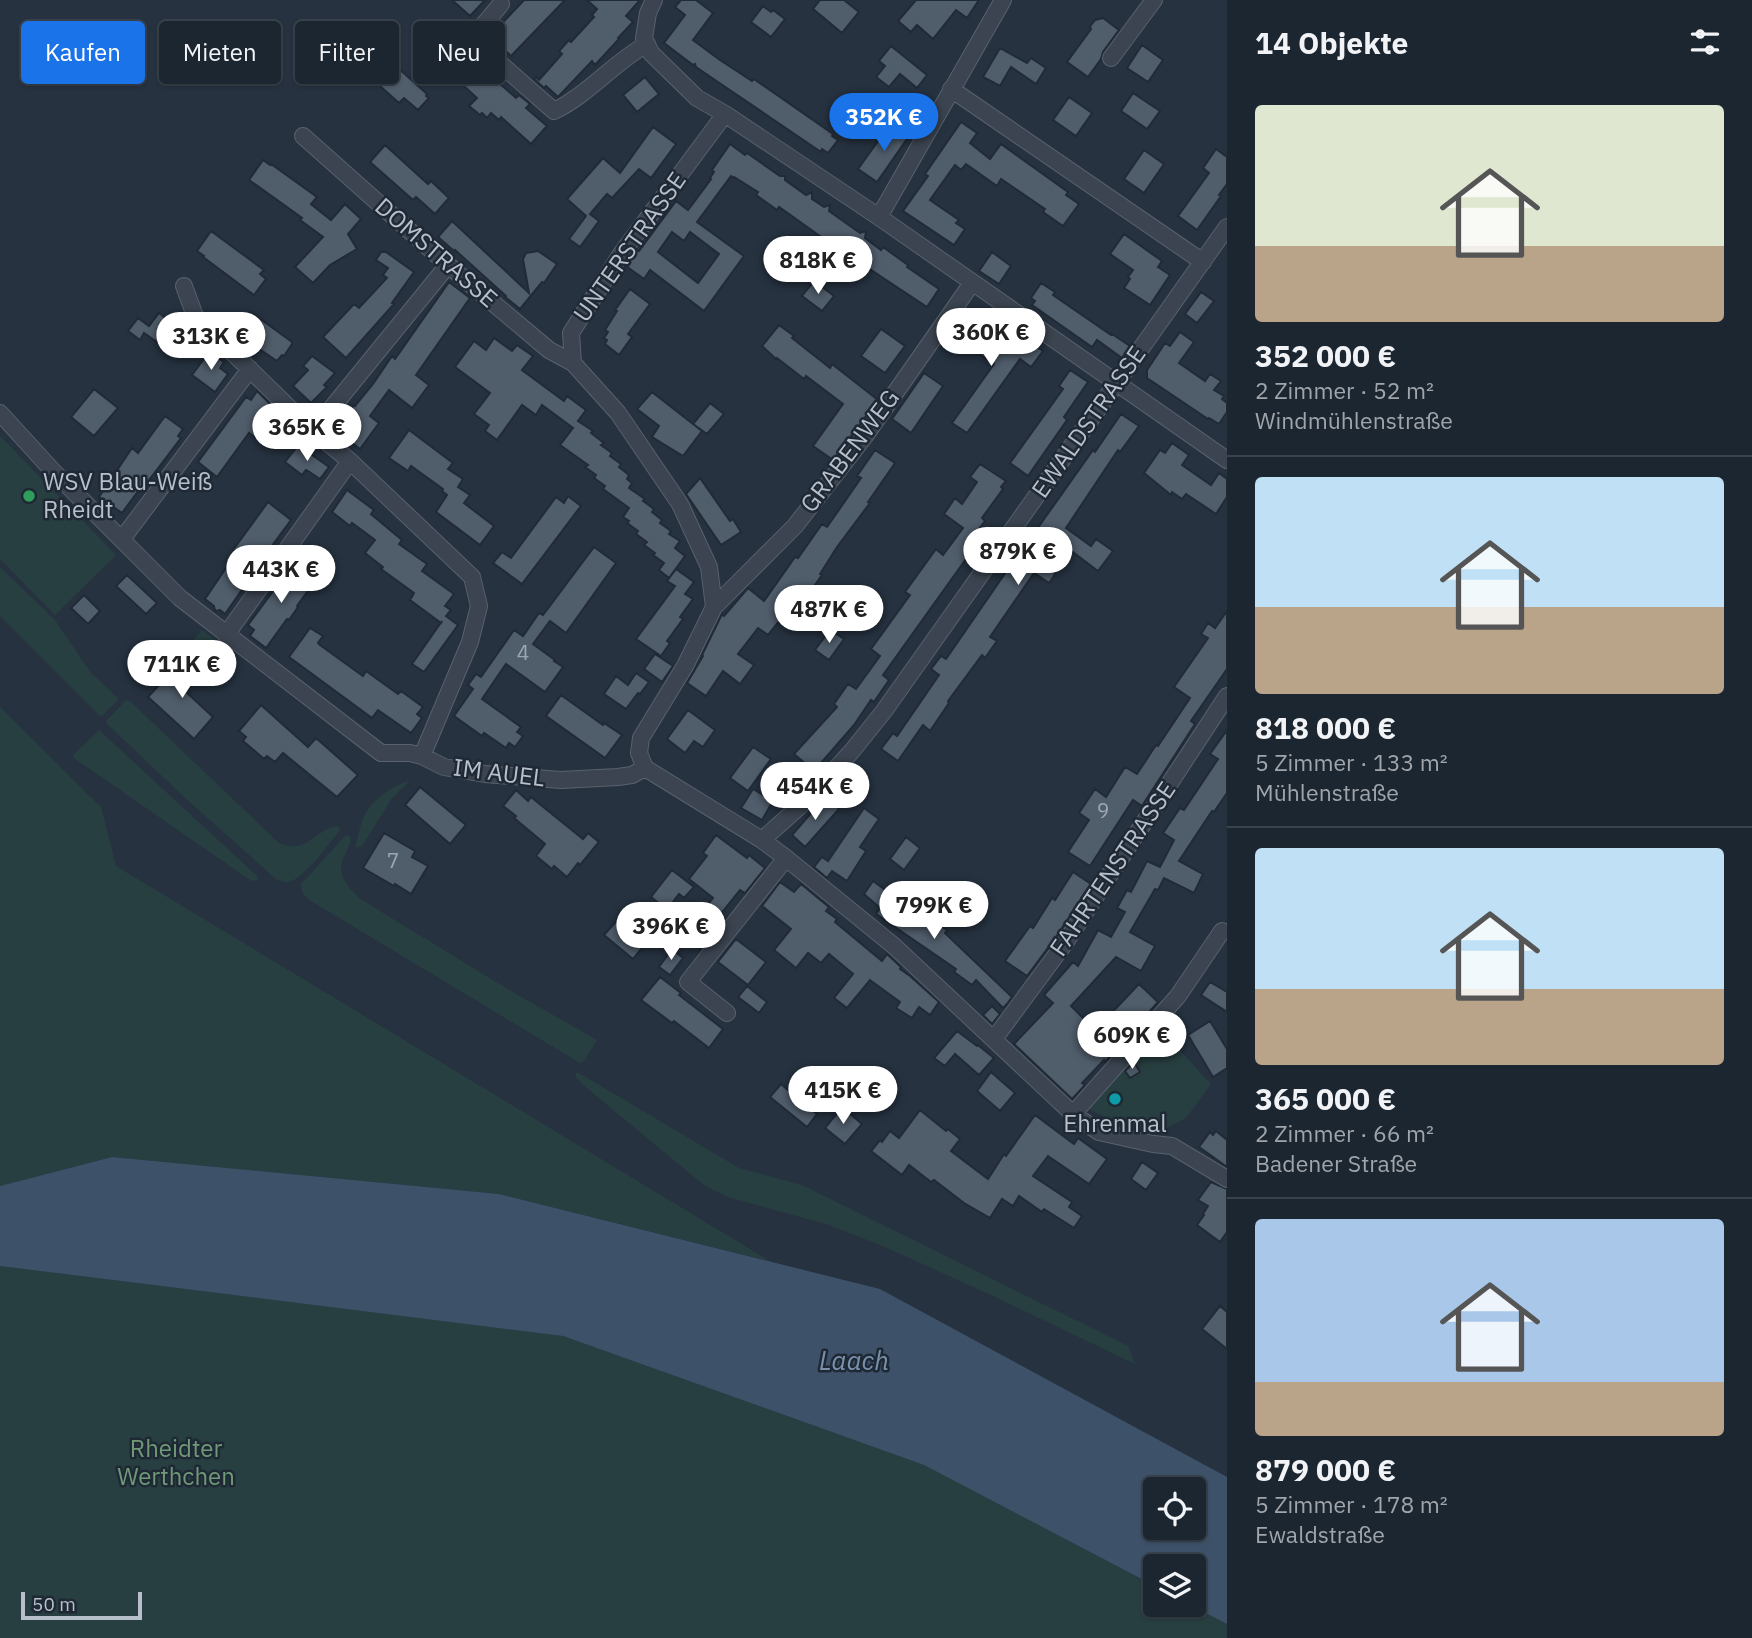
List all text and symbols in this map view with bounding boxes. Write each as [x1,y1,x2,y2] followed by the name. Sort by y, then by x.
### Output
[21,21,145,84] chip: Kaufen
[159,21,281,84] chip: Mieten
[295,21,399,84] chip: Filter
[413,21,505,84] chip: Neu
[1255,23,1408,62] text: 14 Objekte
[1686,23,1724,61] icon: filters
[827,94,941,153] pin: 352K €
[845,101,923,131] text: 352K €
[1427,150,1553,276] icon: home
[566,165,693,328] street label: UNTERSTRASSE
[369,190,505,314] street label: DOMSTRASSE
[761,236,875,296] pin: 818K €
[779,244,857,274] text: 818K €
[934,308,1048,368] pin: 360K €
[154,312,268,372] pin: 313K €
[952,316,1030,346] text: 360K €
[172,320,250,350] text: 313K €
[1255,336,1396,375] text: 352 000 €
[1024,339,1152,504] street label: EWALDSTRASSE
[1255,375,1434,405] text: 2 Zimmer · 52 m²
[792,382,906,518] street label: GRABENWEG
[250,404,364,463] pin: 365K €
[1255,405,1453,435] text: Windmühlenstraße
[268,411,346,441] text: 365K €
[43,465,212,525] place label: WSV Blau-Weiß Rheidt
[21,488,37,504] marker: WSV Blau-Weiß Rheidt
[1427,522,1553,648] icon: home
[961,528,1075,587] pin: 879K €
[979,535,1057,565] text: 879K €
[224,546,338,605] pin: 443K €
[242,553,320,583] text: 443K €
[772,586,886,645] pin: 487K €
[790,593,868,623] text: 487K €
[517,638,529,666] house number: 4
[125,640,239,700] pin: 711K €
[143,648,221,678] text: 711K €
[1255,708,1396,747] text: 818 000 €
[1255,747,1448,777] text: 5 Zimmer · 133 m²
[451,751,547,794] street label: IM AUEL
[758,762,872,822] pin: 454K €
[776,770,854,800] text: 454K €
[1042,775,1182,962] street label: FAHRTENSTRASSE
[1255,777,1399,807] text: Mühlenstraße
[1097,796,1109,824] house number: 9
[387,846,399,874] house number: 7
[877,881,991,941] pin: 799K €
[895,889,973,919] text: 799K €
[1427,893,1553,1019] icon: home
[614,902,728,962] pin: 396K €
[632,910,710,940] text: 396K €
[1075,1012,1189,1071] pin: 609K €
[1093,1019,1171,1049] text: 609K €
[786,1066,900,1126] pin: 415K €
[804,1074,882,1104] text: 415K €
[1255,1079,1396,1118] text: 365 000 €
[1107,1091,1123,1107] marker: Ehrenmal
[1063,1107,1167,1139] place label: Ehrenmal
[1255,1118,1434,1148] text: 2 Zimmer · 66 m²
[1255,1148,1417,1178] text: Badener Straße
[1427,1264,1553,1390] icon: home
[819,1343,889,1377] water label: Laach
[117,1432,235,1492] park label: Rheidter Werthchen
[1255,1450,1396,1489] text: 879 000 €
[1143,1477,1206,1617] map controls
[1143,1477,1206,1540] button: locate
[1255,1489,1448,1519] text: 5 Zimmer · 178 m²
[1255,1519,1385,1549] text: Ewaldstraße
[1143,1554,1206,1617] button: layers
[21,1589,142,1621] scale bar
[32,1592,76,1616] text: 50 m

